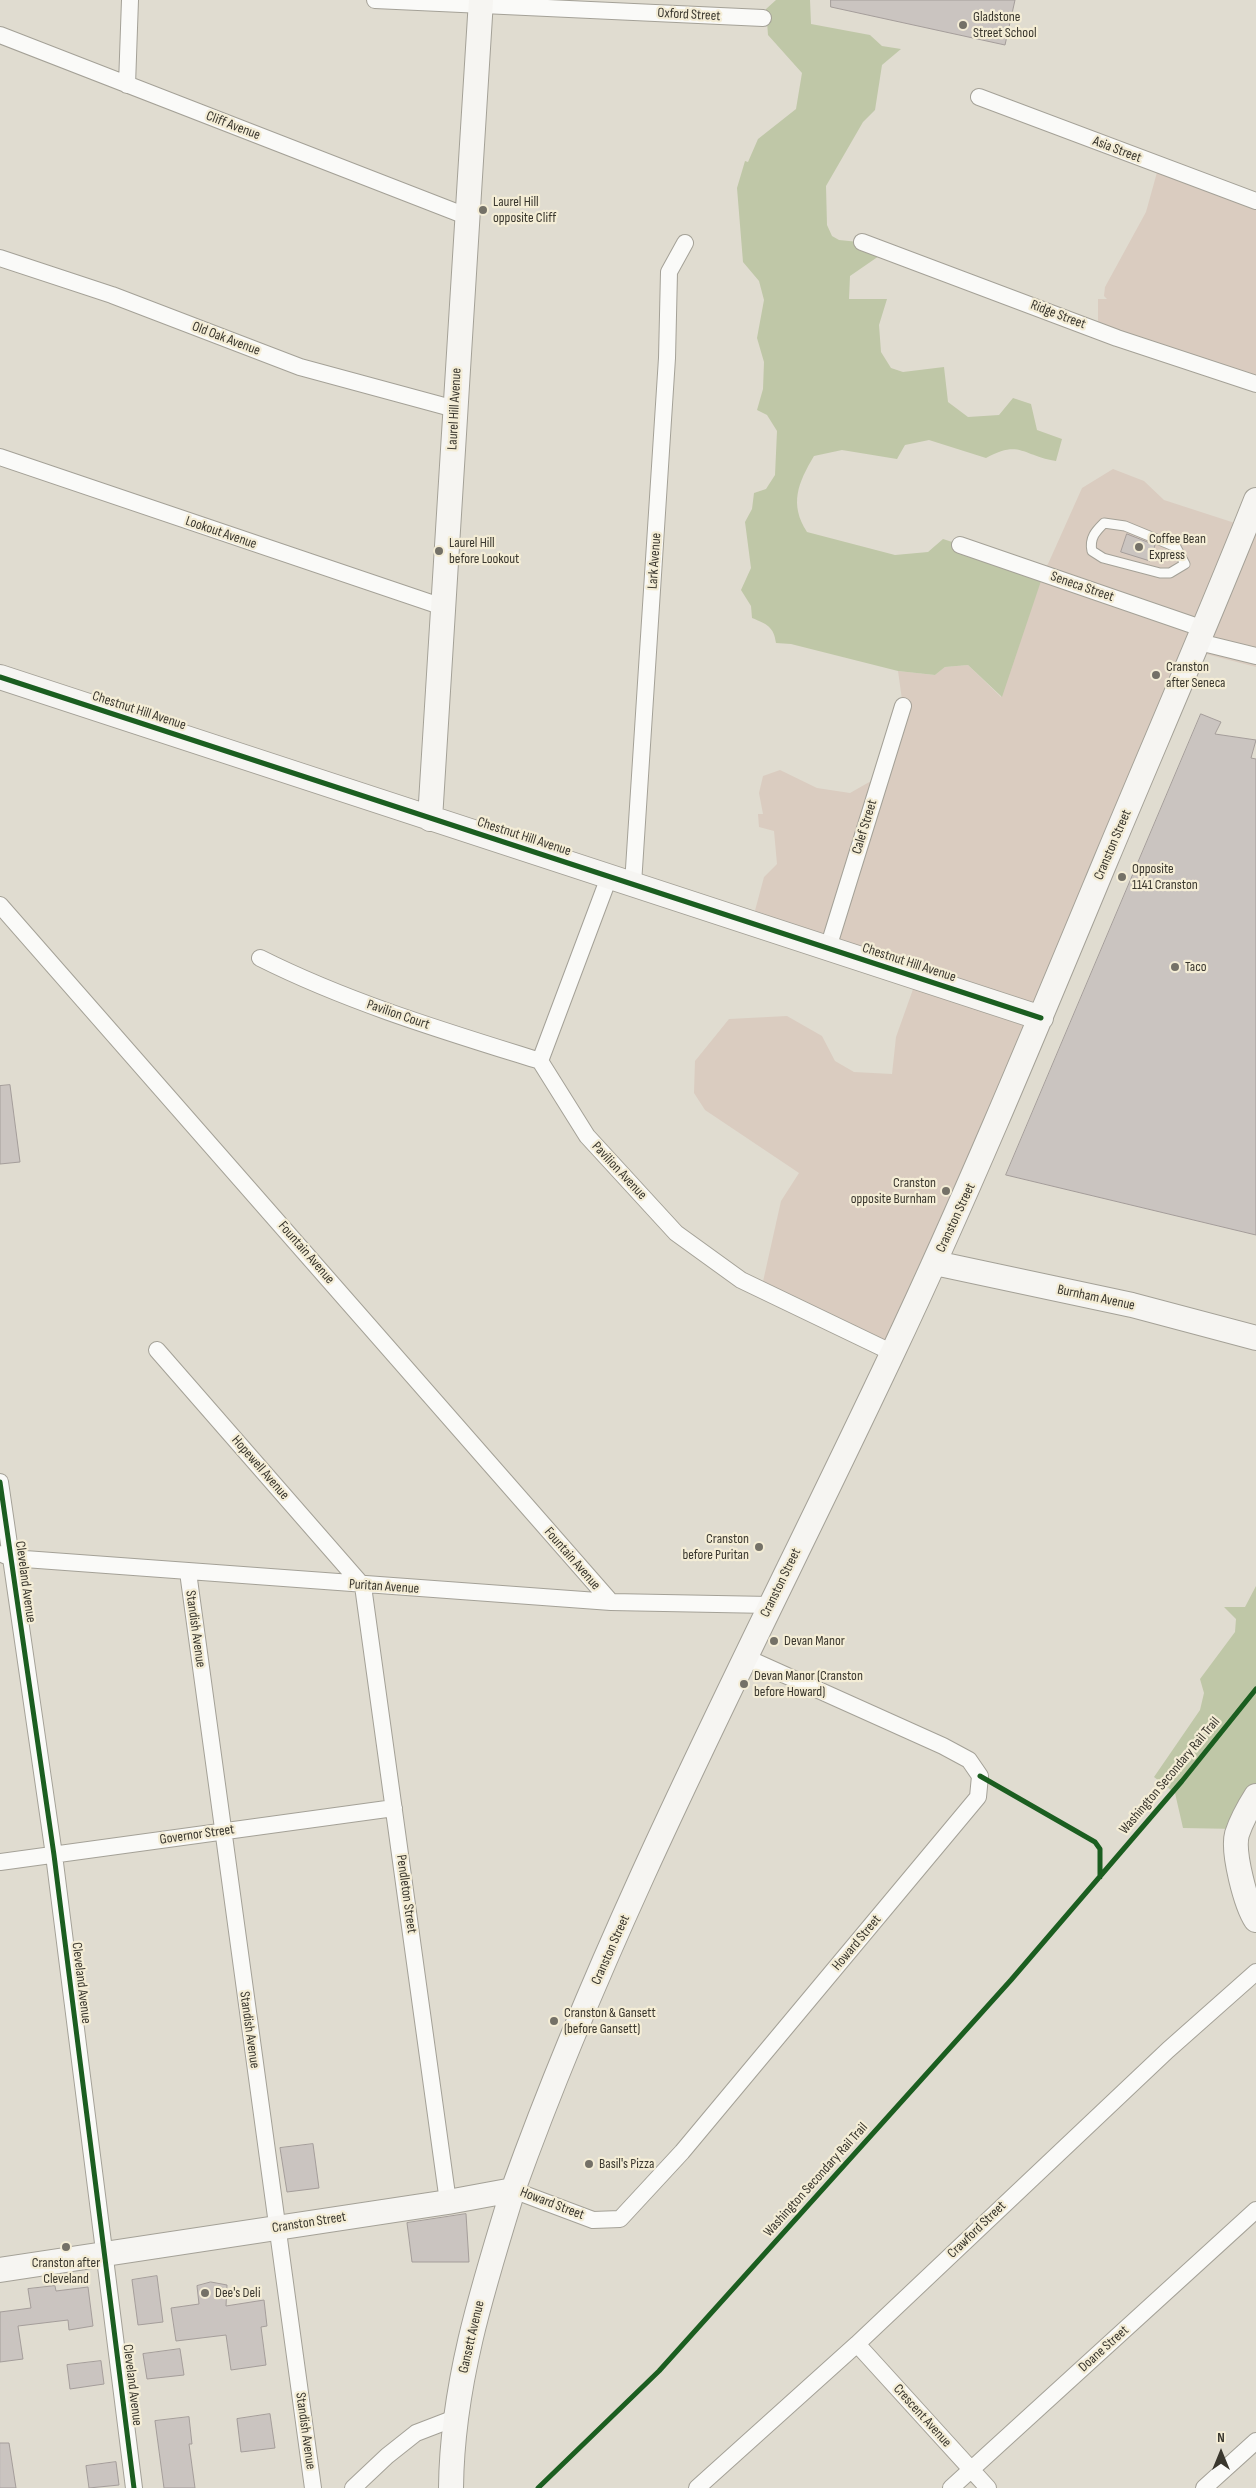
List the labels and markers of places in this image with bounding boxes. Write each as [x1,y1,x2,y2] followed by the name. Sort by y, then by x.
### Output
[973,9,1037,41] place label: Gladstone Street School
[957,19,969,31] marker: Gladstone Street School
[493,194,556,226] place label: Laurel Hill opposite Cliff
[477,204,489,216] marker: Laurel Hill opposite Cliff
[1149,531,1206,564] place label: Coffee Bean Express
[449,535,519,568] place label: Laurel Hill before Lookout
[1133,541,1145,553] marker: Coffee Bean Express
[433,545,445,557] marker: Laurel Hill before Lookout
[1166,659,1225,692] place label: Cranston after Seneca
[1150,669,1162,681] marker: Cranston after Seneca
[1132,861,1198,894] place label: Opposite 1141 Cranston
[1116,871,1128,883] marker: Opposite 1141 Cranston
[1185,959,1207,975] place label: Taco
[1169,961,1181,973] marker: Taco
[851,1175,936,1208] place label: Cranston opposite Burnham
[940,1185,952,1197] marker: Cranston opposite Burnham
[682,1531,749,1564] place label: Cranston before Puritan
[753,1541,765,1553] marker: Cranston before Puritan
[784,1633,845,1649] place label: Devan Manor
[768,1635,780,1647] marker: Devan Manor
[754,1668,863,1700] place label: Devan Manor (Cranston before Howard)
[738,1678,750,1690] marker: Devan Manor (Cranston before Howard)
[564,2005,656,2038] place label: Cranston & Gansett (before Gansett)
[548,2015,560,2027] marker: Cranston & Gansett (before Gansett)
[599,2156,654,2172] place label: Basil's Pizza
[583,2158,595,2170] marker: Basil's Pizza
[60,2241,72,2253] marker: Cranston after Cleveland
[32,2255,100,2288] place label: Cranston after Cleveland
[215,2285,261,2301] place label: Dee's Deli
[199,2287,211,2299] marker: Dee's Deli

